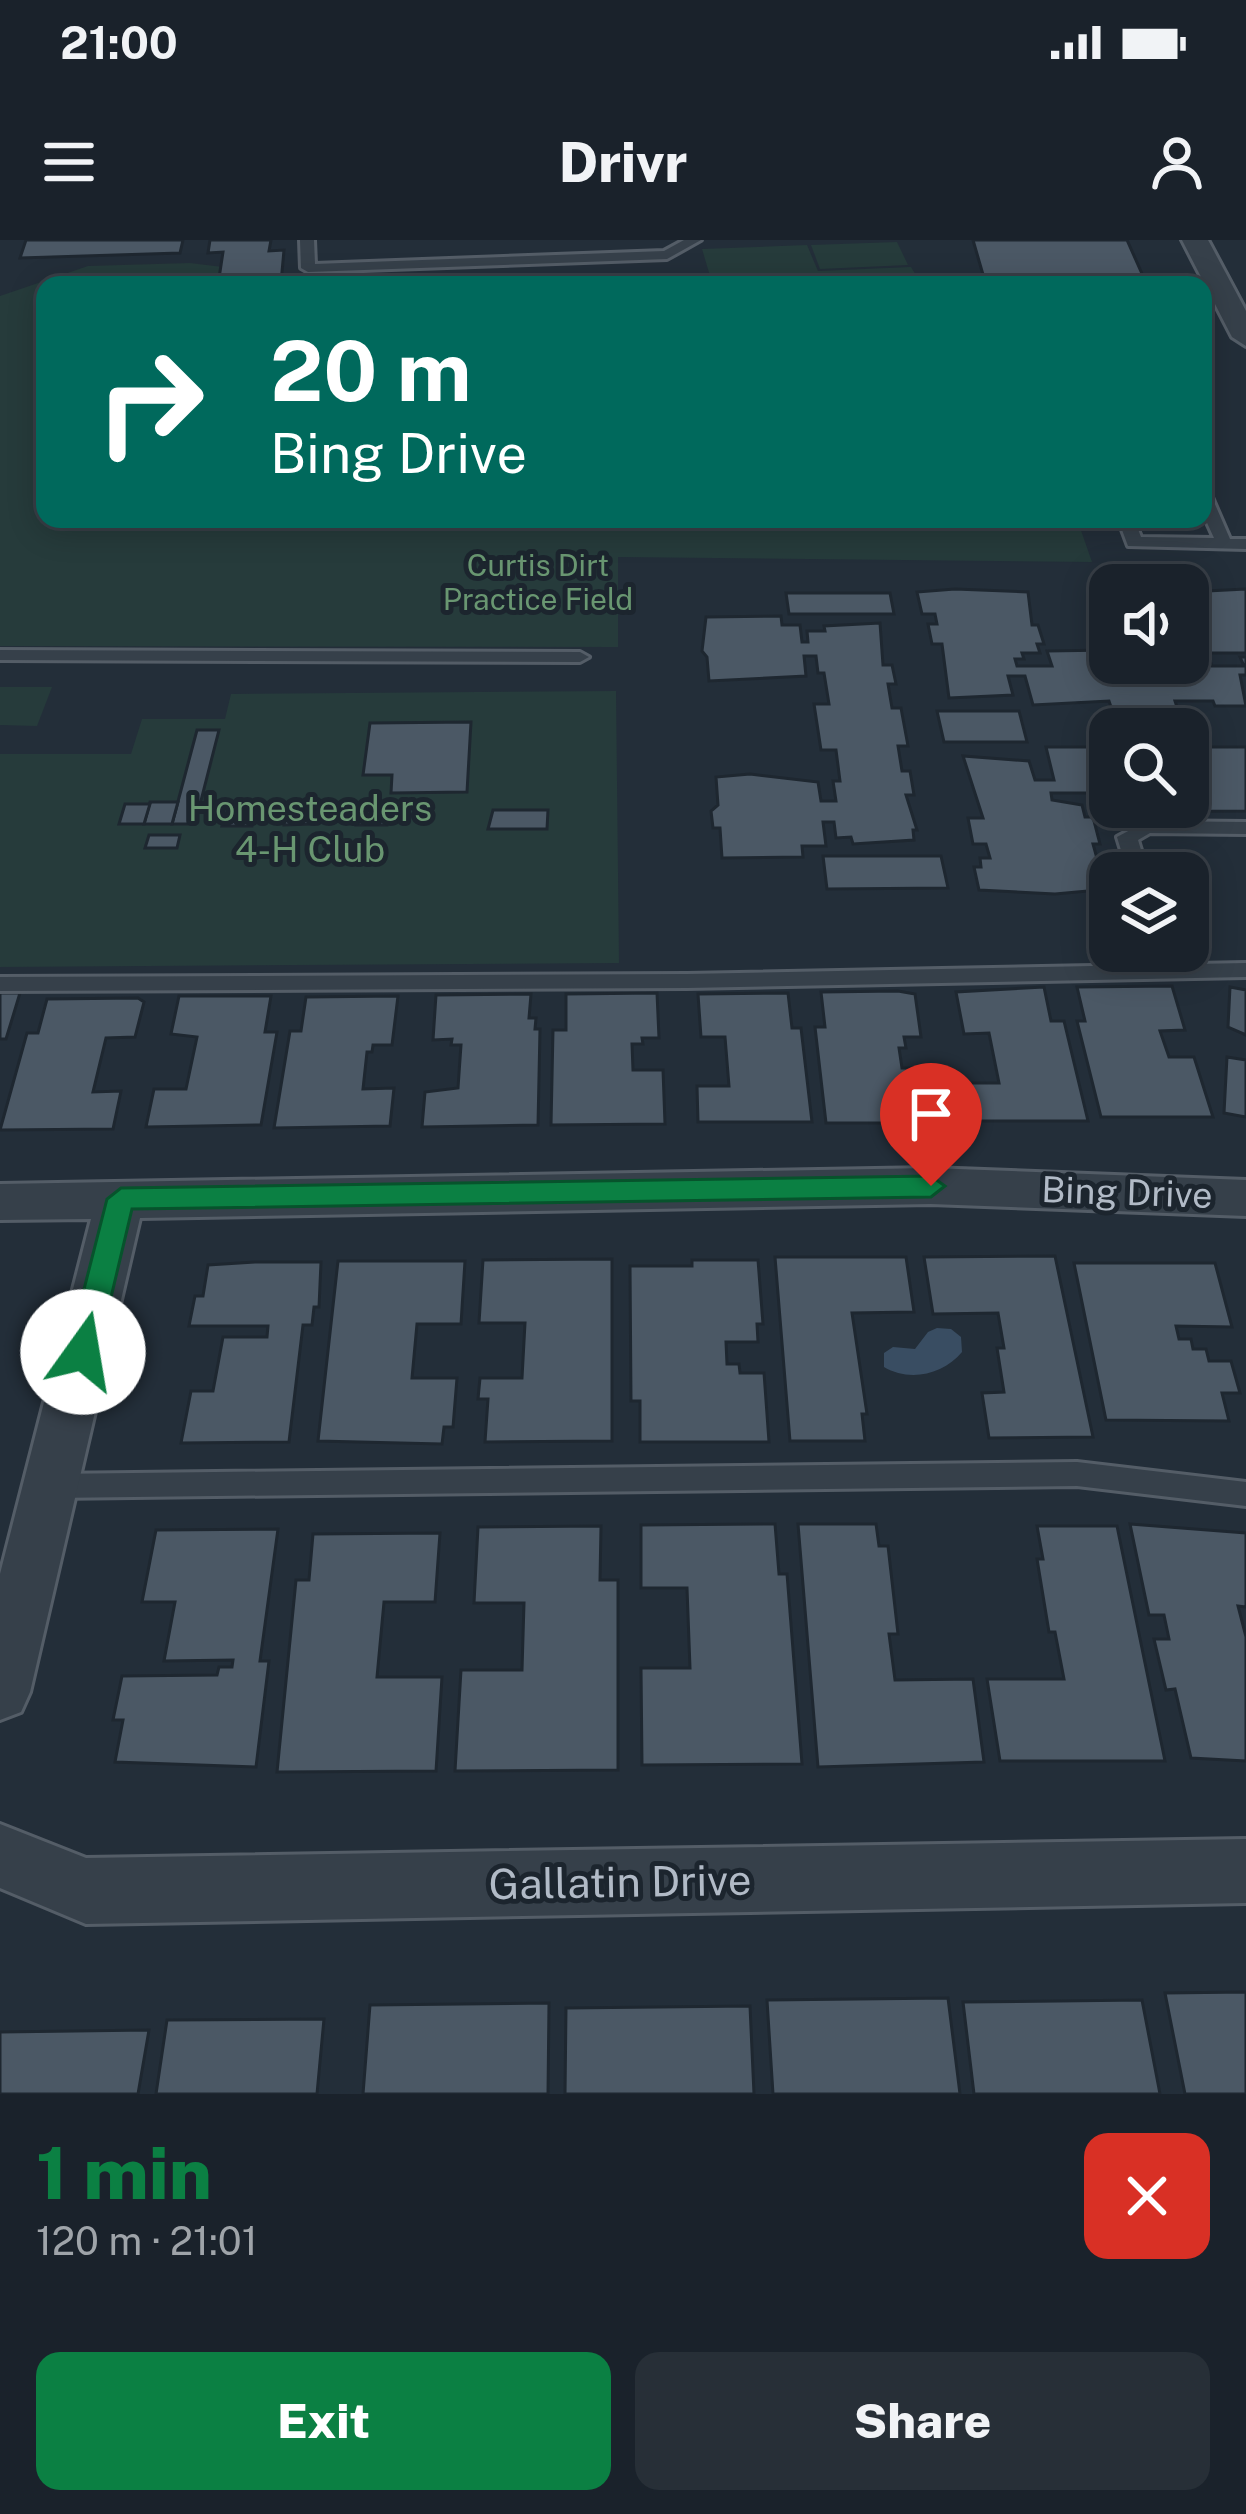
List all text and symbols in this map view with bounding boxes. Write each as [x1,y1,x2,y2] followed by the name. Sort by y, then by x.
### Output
[60,16,178,69] text: 21:00
[36,129,102,195] icon: menu
[1144,129,1210,195] icon: person
[559,131,687,194] text: Drivr
[270,321,472,420] text: 20 m
[72,324,228,480] icon: right
[270,422,527,485] text: Bing Drive
[443,547,633,617] park label: Curtis Dirt Practice Field
[1089,564,1209,972] map controls
[1089,564,1209,684] button: sound
[1089,708,1209,828] button: search
[188,787,432,870] park label: Homesteaders 4-H Club
[1089,852,1209,972] button: layers
[880,1063,982,1186] pin
[898,1081,964,1147] icon: arrive
[1041,1168,1213,1216] street label: Bing Drive
[20,1289,146,1415] position arrow
[488,1855,752,1908] street label: Gallatin Drive
[36,2131,212,2215] text: 1 min
[1084,2133,1210,2259] button: close
[36,2218,258,2264] text: 120 m · 21:01
[36,2352,611,2490] button: Exit
[635,2352,1210,2490] button: Share

